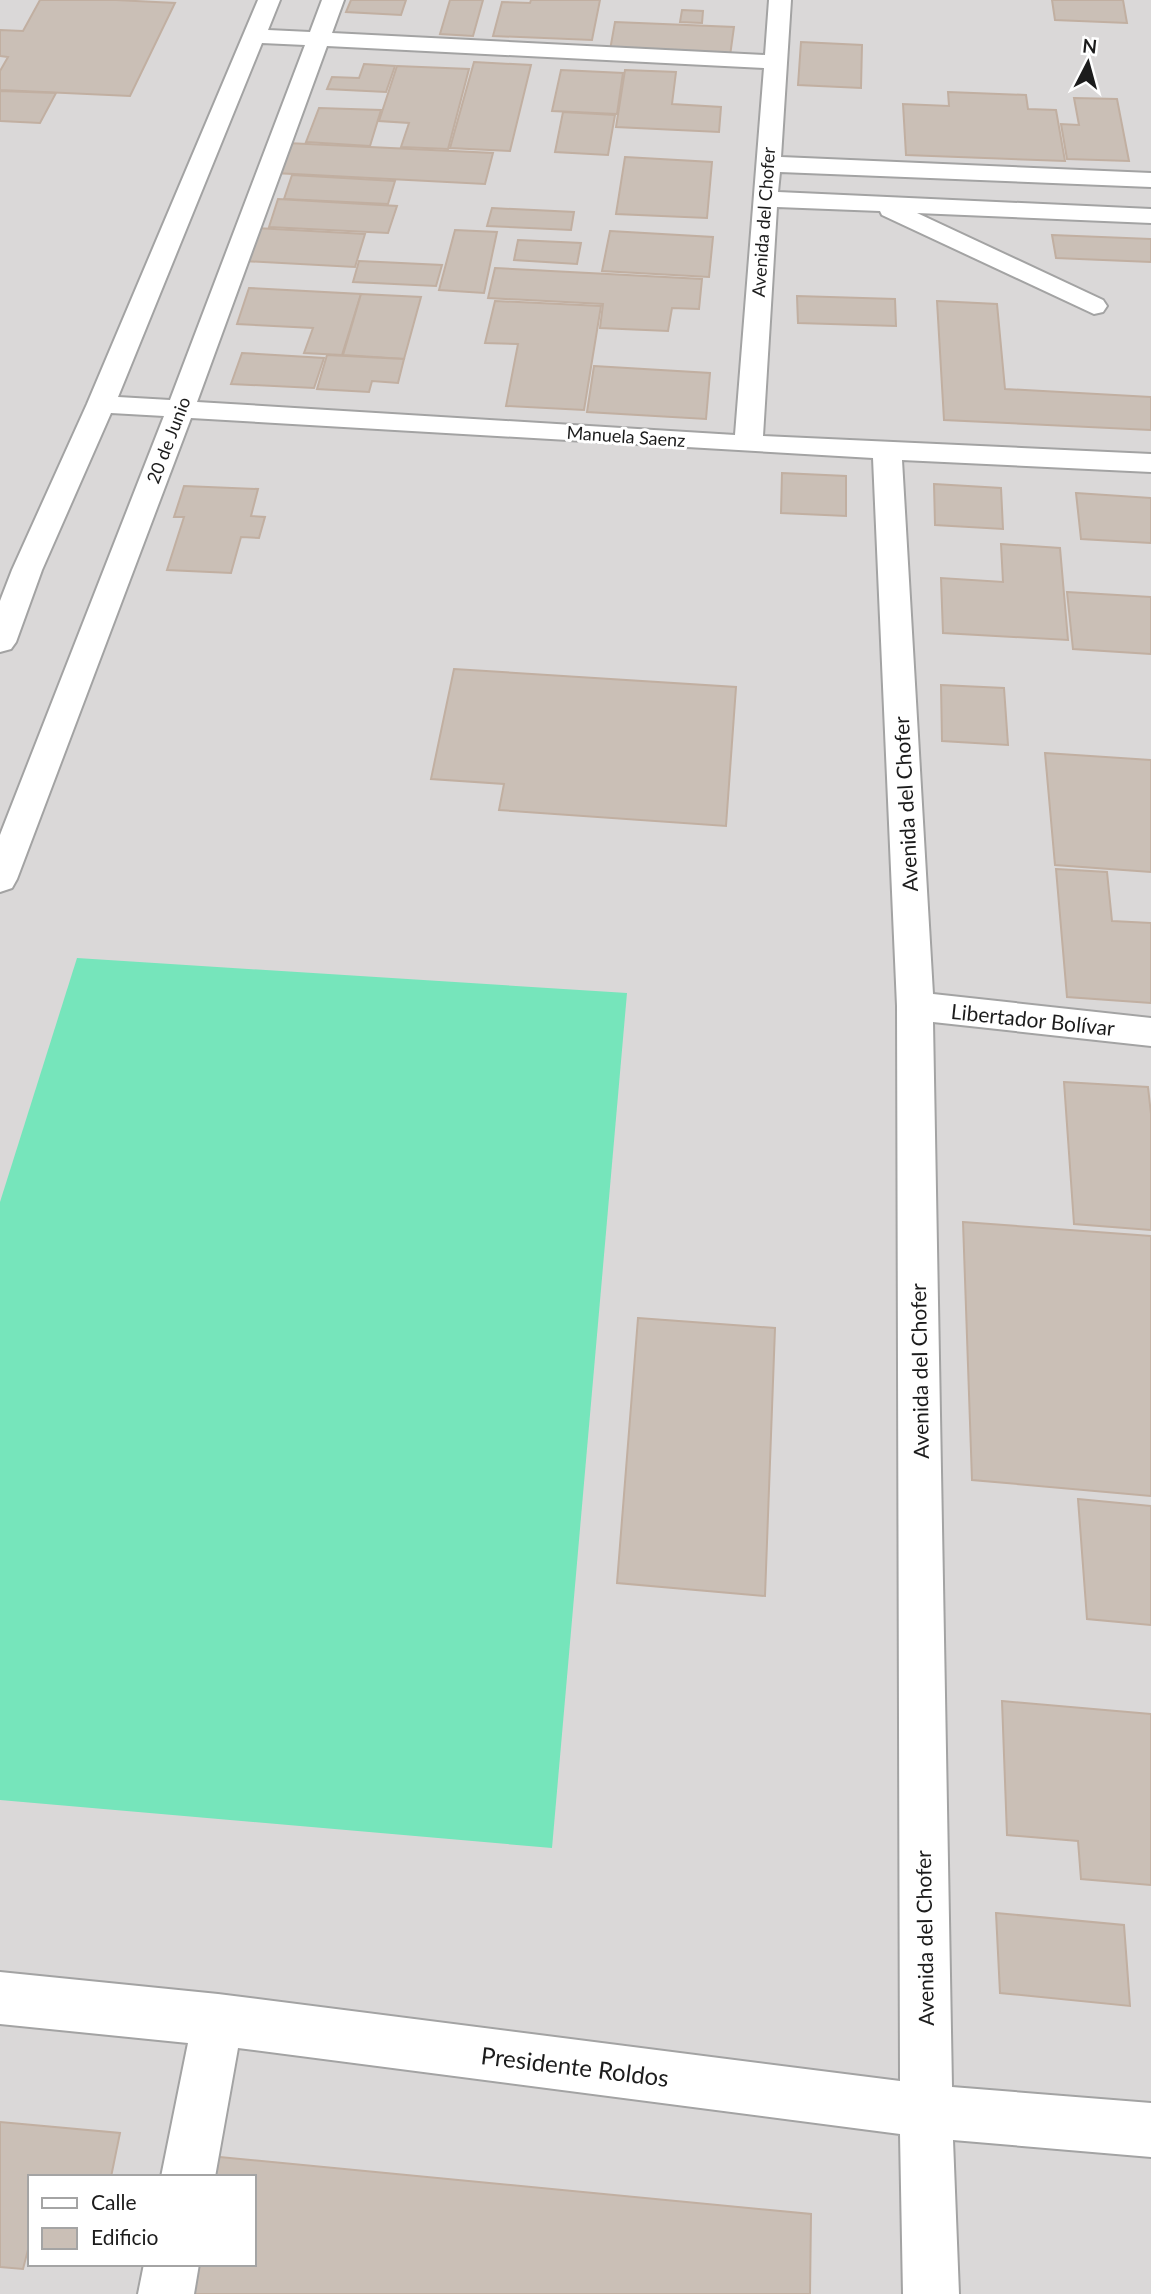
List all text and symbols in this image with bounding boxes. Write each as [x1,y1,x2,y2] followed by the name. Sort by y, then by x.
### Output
[1053,28,1123,98] north arrow
[1081,33,1098,58] text: N
[747,146,779,298] street label: Avenida del Chofer
[141,394,195,486] street label: 20 de Junio
[566,421,686,451] street label: Manuela Saenz
[888,715,922,892] street label: Avenida del Chofer
[950,998,1116,1040] street label: Libertador Bolívar
[905,1283,933,1459] street label: Avenida del Chofer
[910,1850,938,2026] street label: Avenida del Chofer
[479,2040,671,2092] street label: Presidente Roldos
[28,2175,256,2266] legend
[91,2189,136,2214] text: Calle
[91,2224,159,2249] text: Edificio

